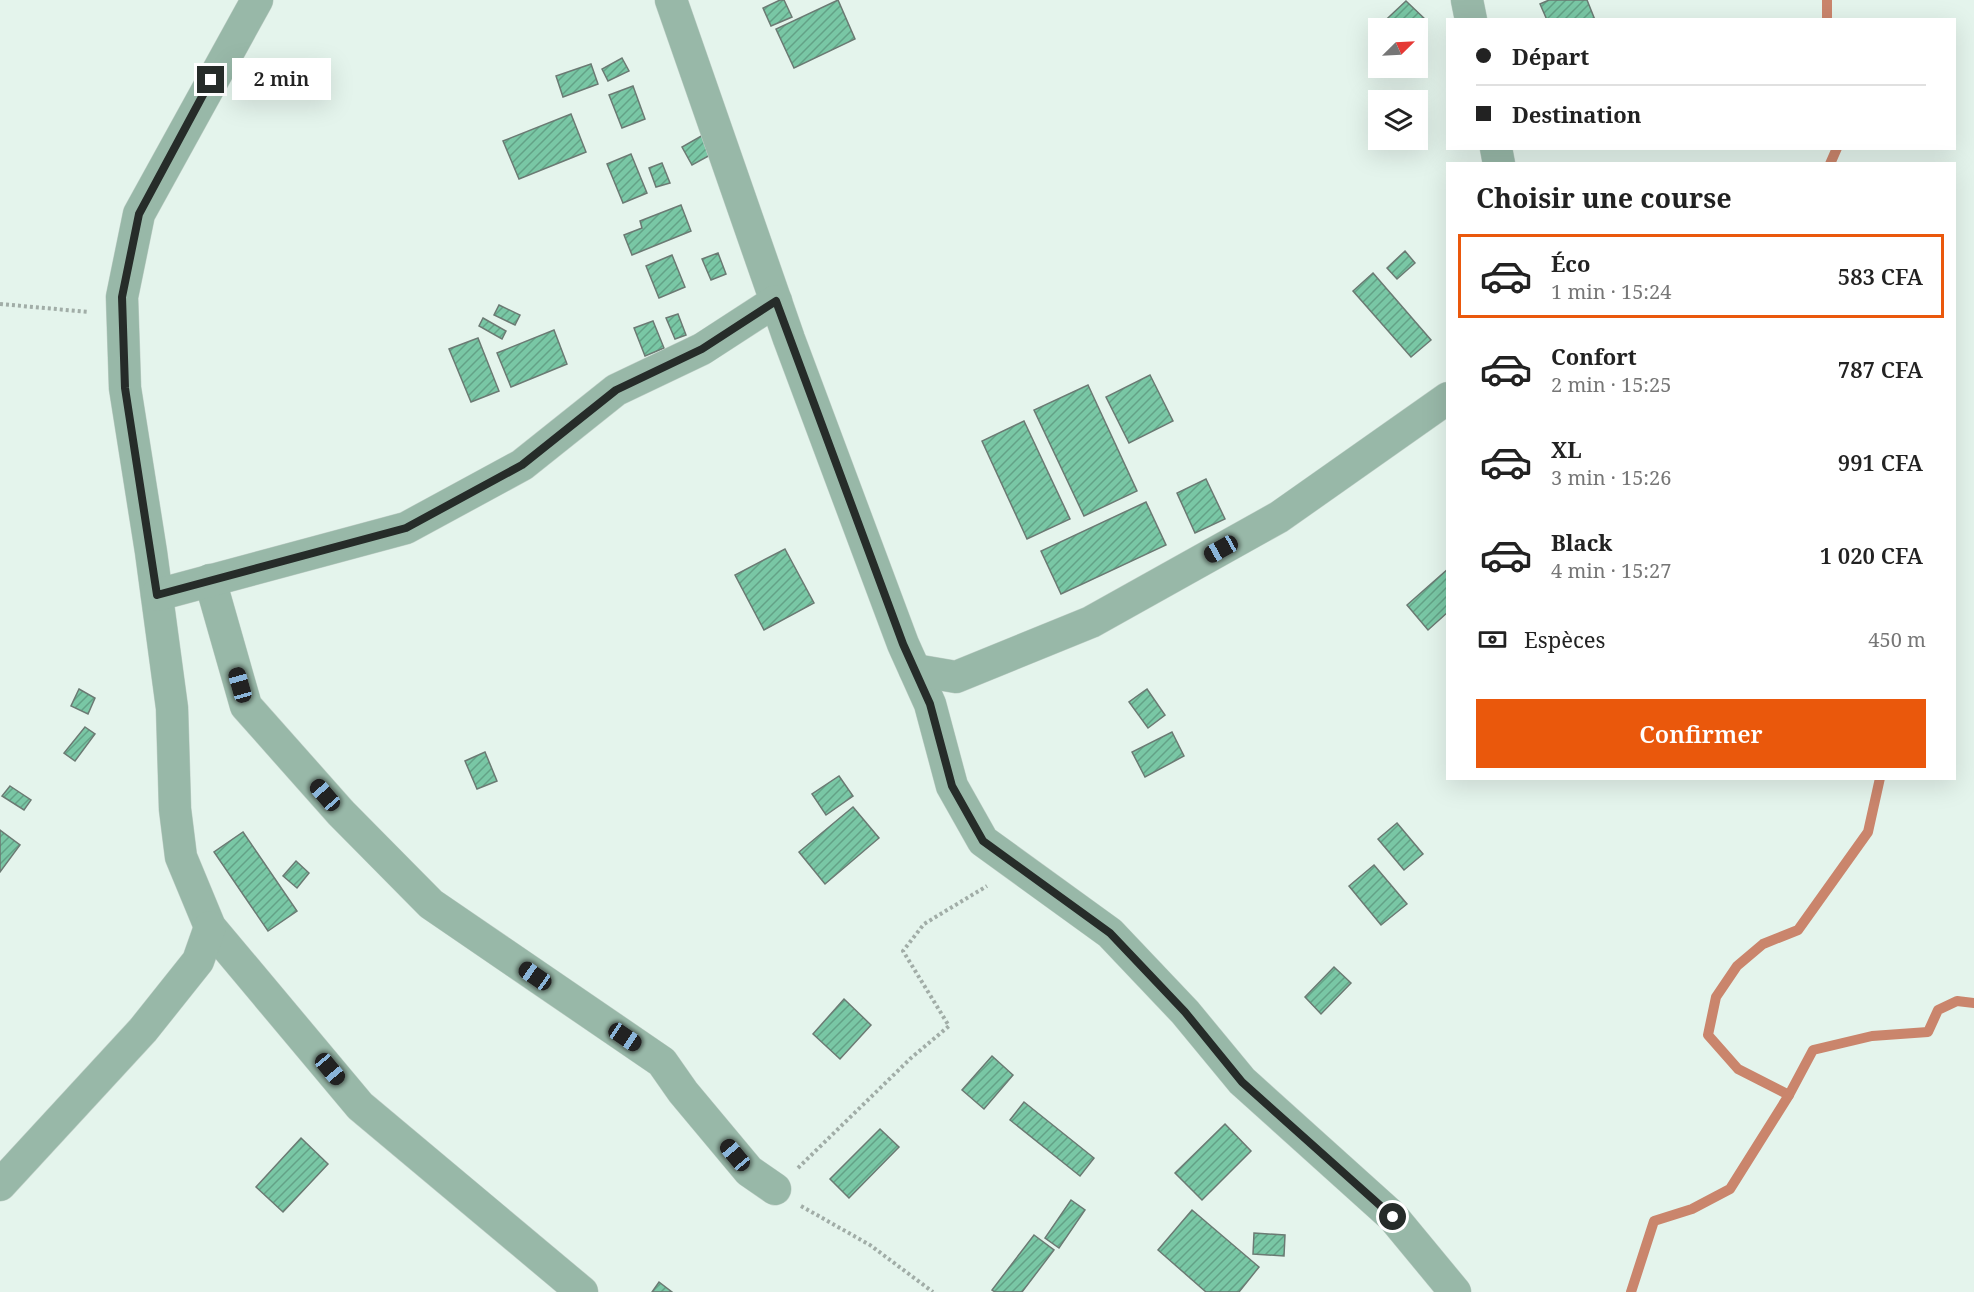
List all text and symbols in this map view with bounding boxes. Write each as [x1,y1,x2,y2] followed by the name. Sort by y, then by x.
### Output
[1368,18,1428,78] north arrow
[1368,18,1428,150] map controls
[1512,41,1589,71] text: Départ
[232,59,331,101] callout: 2 min
[254,65,309,92] text: 2 min
[197,66,224,93] route end
[1368,90,1428,150] button: layers
[1512,99,1641,129] text: Destination
[1476,179,1732,216] text: Choisir une course
[1551,248,1590,278] text: Éco
[1479,249,1533,303] icon: car
[1838,261,1923,291] text: 583 CFA
[1551,278,1671,305] text: 1 min · 15:24
[1551,341,1637,371] text: Confort
[1479,342,1533,396] icon: car
[1838,354,1923,384] text: 787 CFA
[1551,371,1671,398] text: 2 min · 15:25
[1551,434,1582,464] text: XL
[1479,435,1533,489] icon: car
[1838,447,1923,477] text: 991 CFA
[1551,464,1671,491] text: 3 min · 15:26
[1551,527,1612,557] text: Black
[1479,528,1533,582] icon: car
[1201,532,1241,566] car
[1820,540,1923,570] text: 1 020 CFA
[1551,557,1671,584] text: 4 min · 15:27
[1476,623,1509,656] icon: cash
[1524,624,1605,654] text: Espèces
[1868,626,1926,653] text: 450 m
[226,665,254,705] car
[1476,699,1926,768] button: Confirmer
[306,776,344,814] car
[515,958,555,994] car
[605,1019,645,1055] car
[312,1049,348,1089] car
[717,1135,753,1175] car
[1379,1203,1406,1230] route start

